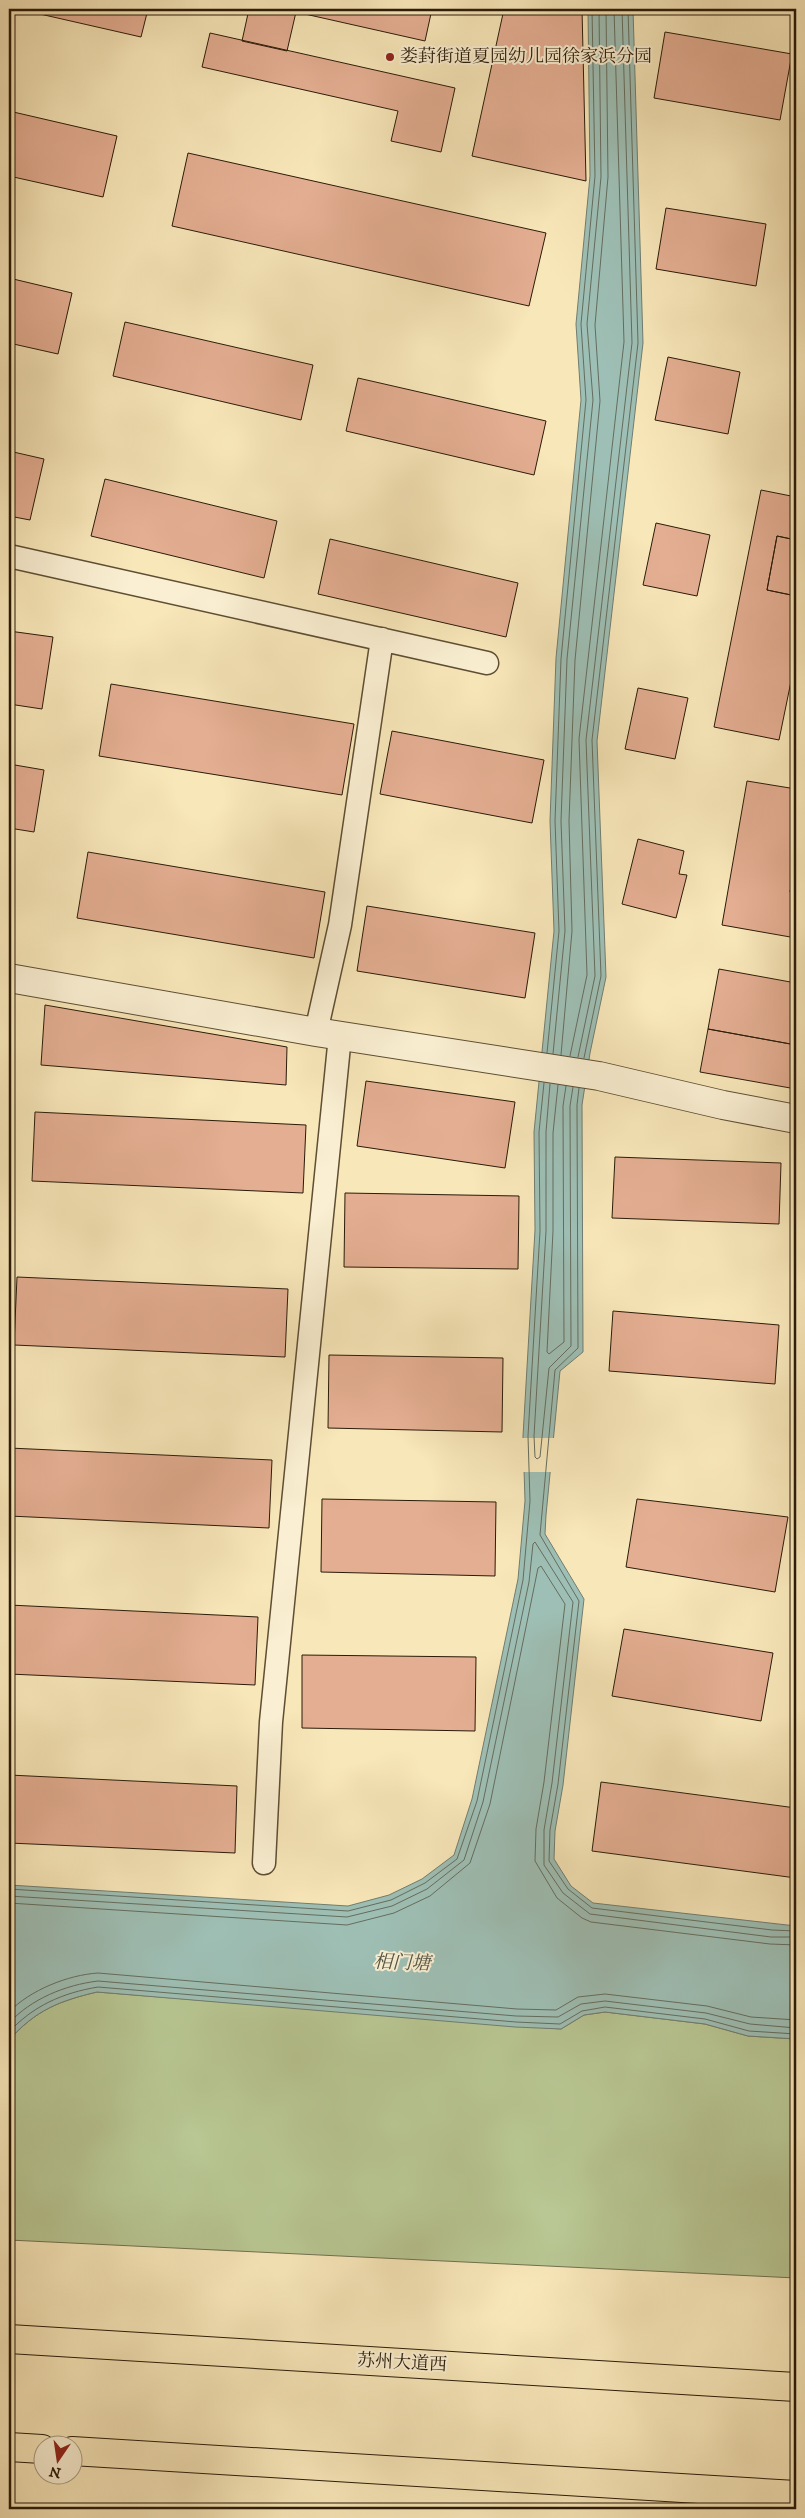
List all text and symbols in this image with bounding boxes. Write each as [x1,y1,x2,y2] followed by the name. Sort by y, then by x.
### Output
[400,46,652,68] place label: 娄葑街道夏园幼儿园徐家浜分园
[384,51,396,63] marker: 娄葑街道夏园幼儿园徐家浜分园
[373,1951,434,1976] water label: 相门塘
[356,2350,448,2376] street label: 苏州大道西
[32,2436,82,2486] north arrow
[47,2462,63,2482] text: N

